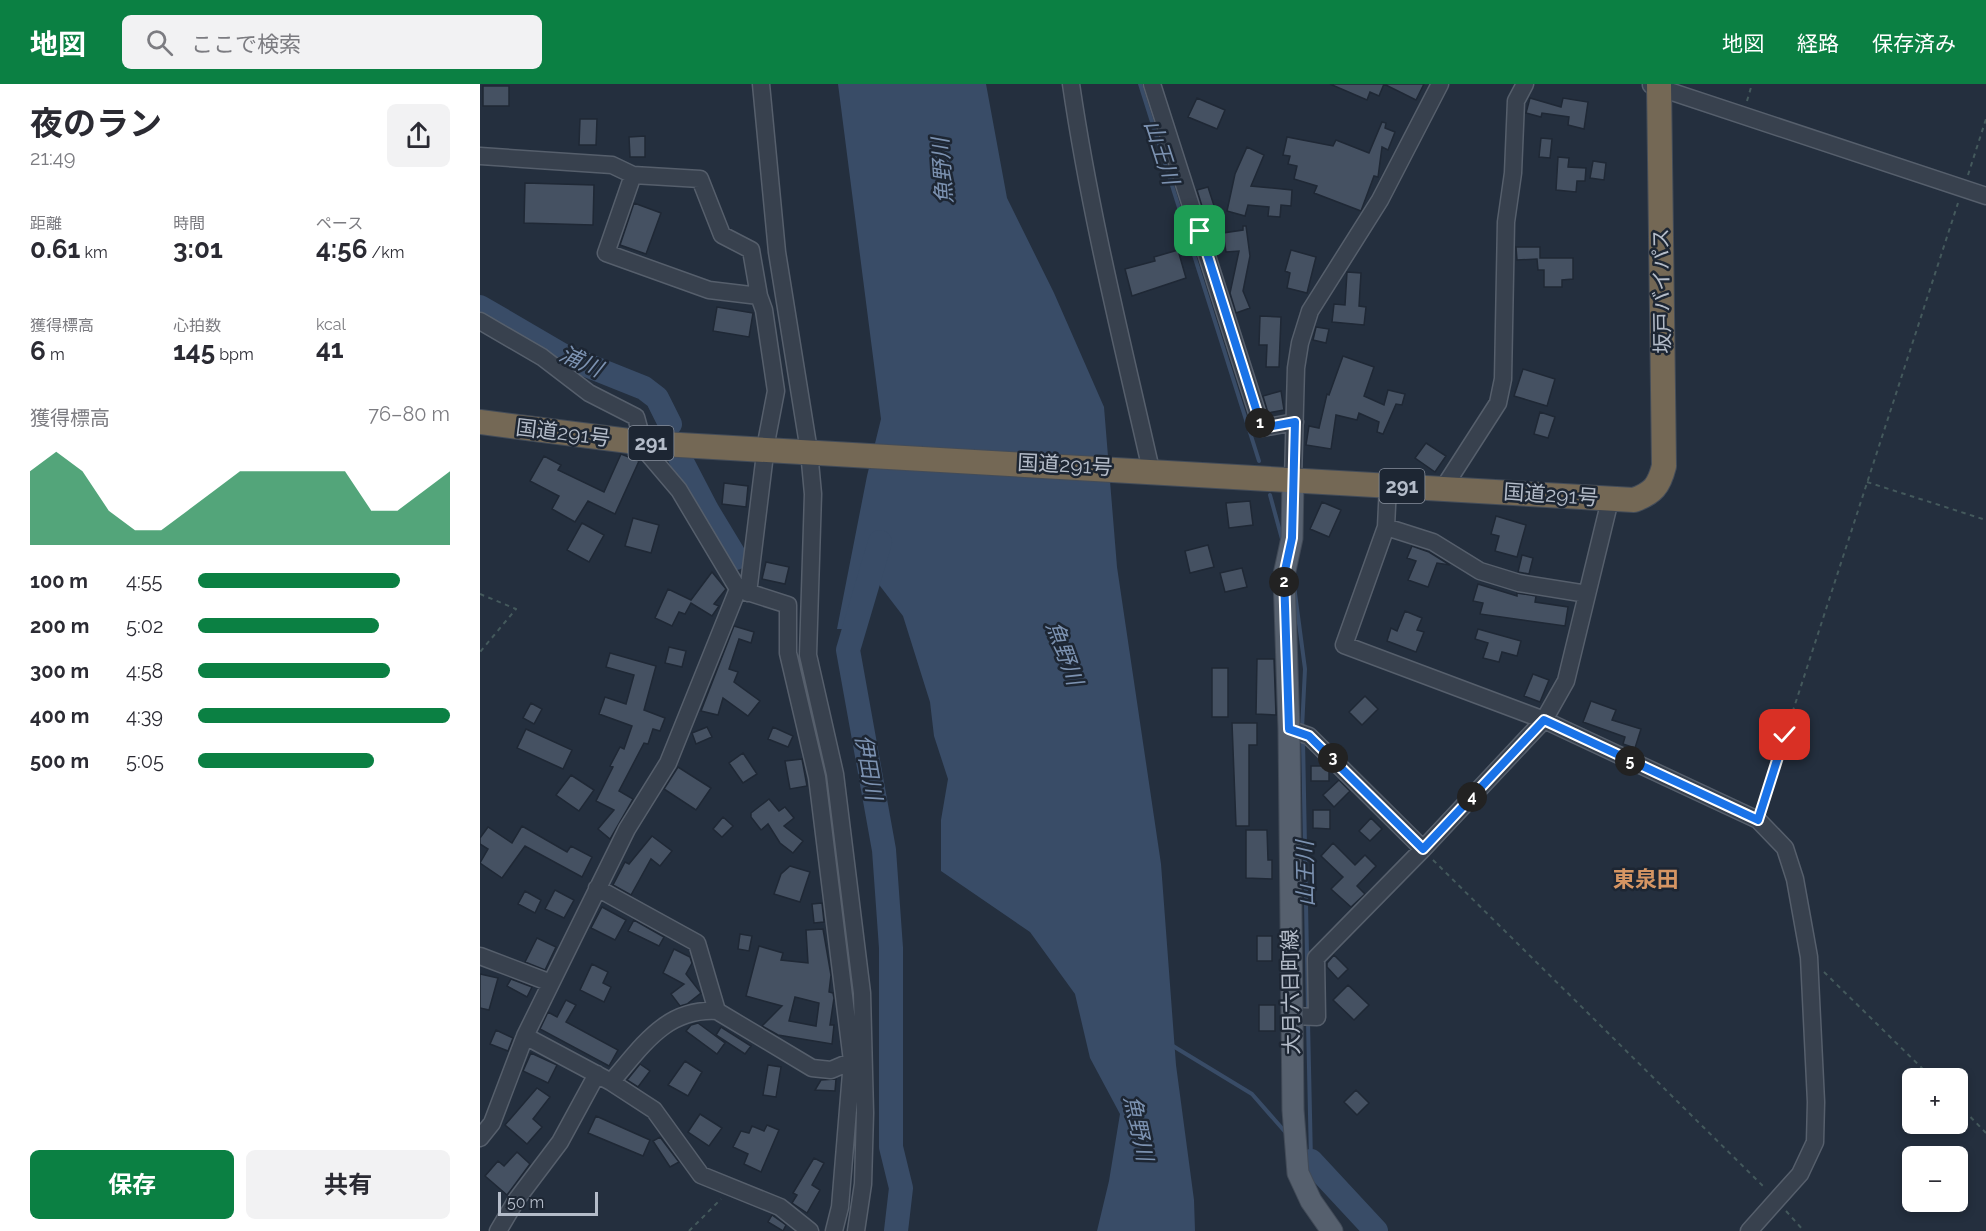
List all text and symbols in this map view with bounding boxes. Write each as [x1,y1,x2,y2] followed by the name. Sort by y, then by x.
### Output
[122,15,542,69] search box
[143,26,176,59] icon: search
[30,28,86,61] text: 地図
[191,31,301,57] text: ここで検索
[1722,31,1764,56] text: 地図
[1797,31,1839,56] text: 経路
[1872,31,1956,56] text: 保存済み
[30,104,162,143] text: 夜のラン
[387,104,450,167] button: share
[1139,117,1185,189] water label: 山王川
[927,135,957,205] water label: 魚野川
[30,146,75,170] text: 21:49
[1174,205,1225,256] pin
[30,214,62,233] text: 距離
[173,214,205,233] text: 時間
[316,214,363,233] text: ペース
[1183,214,1216,247] icon: arrive
[1648,228,1675,354] street label: 坂戸バイパス
[30,234,80,264] text: 0.61
[173,234,223,264] text: 3:01
[316,234,367,264] text: 4:56
[80,243,108,262] text: km
[367,243,404,262] text: /km
[316,315,346,334] text: kcal
[30,316,94,335] text: 獲得標高
[173,316,221,335] text: 心拍数
[316,334,344,364] text: 41
[30,336,46,366] text: 6
[173,336,215,366] text: 145
[556,340,608,383] water label: 浦川
[46,345,65,364] text: m
[215,345,254,364] text: bpm
[368,402,450,426] text: 76–80 m
[30,406,110,430] text: 獲得標高
[1245,408,1275,438] pin: 1
[1256,413,1264,432] text: 1
[514,414,612,451] street label: 国道291号
[628,426,674,460] road number: 291
[1017,450,1113,479] street label: 国道291号
[1380,469,1424,503] road number: 291
[1503,479,1599,510] street label: 国道291号
[1269,567,1299,597] pin: 2
[30,569,88,593] text: 100 m
[126,569,162,593] text: 4:55
[1279,572,1289,591] text: 2
[30,614,89,638] text: 200 m
[126,614,163,638] text: 5:02
[1041,618,1089,690] water label: 魚野川
[30,659,89,683] text: 300 m
[126,659,163,683] text: 4:58
[30,704,89,728] text: 400 m
[126,704,163,728] text: 4:39
[1759,709,1810,760] pin
[1768,718,1801,751] icon: check
[850,732,888,804] water label: 伊田川
[1318,743,1348,773] pin: 3
[1615,746,1645,776] pin: 5
[1329,748,1337,767] text: 3
[30,749,89,773] text: 500 m
[126,749,164,773] text: 5:05
[1626,751,1634,770] text: 5
[1457,782,1487,812] pin: 4
[1467,787,1477,806] text: 4
[1291,839,1319,907] water label: 山王川
[1613,866,1679,892] district label: 東泉田
[1277,929,1304,1055] street label: 大月六日町線
[1902,1068,1968,1212] map controls
[1902,1068,1968,1134] button: +
[1119,1093,1159,1165] water label: 魚野川
[1902,1146,1968,1212] button: −
[30,1150,234,1219] button: 保存
[246,1150,450,1219] button: 共有
[498,1189,598,1216] scale bar
[507,1193,544,1212] text: 50 m

